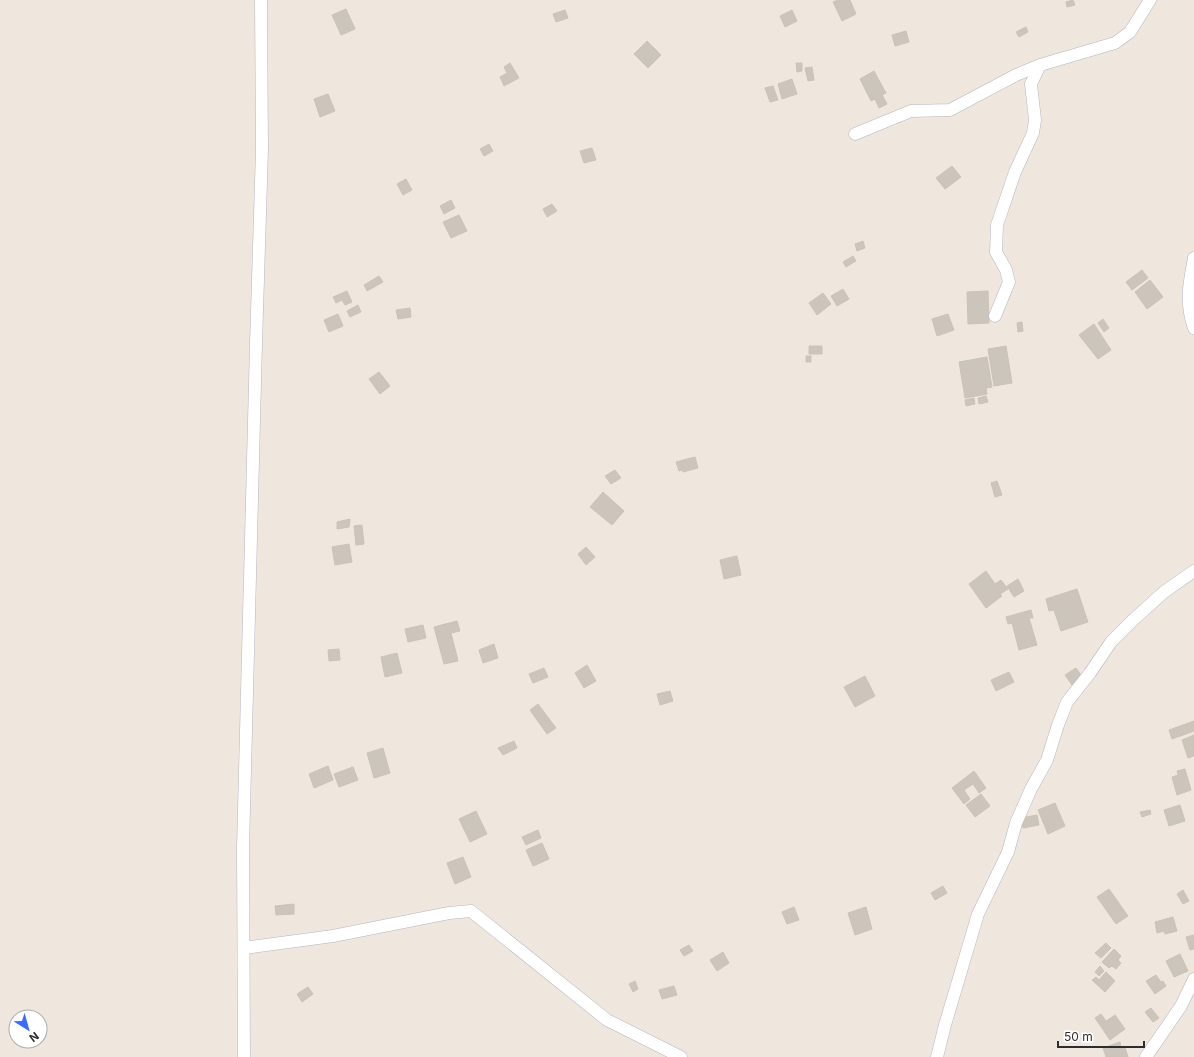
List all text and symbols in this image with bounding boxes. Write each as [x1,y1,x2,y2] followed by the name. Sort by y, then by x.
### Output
[8,1009,48,1049] north arrow
[1058,1023,1144,1049] scale bar
[26,1029,42,1045] text: N
[1064,1029,1093,1044] text: 50 m

